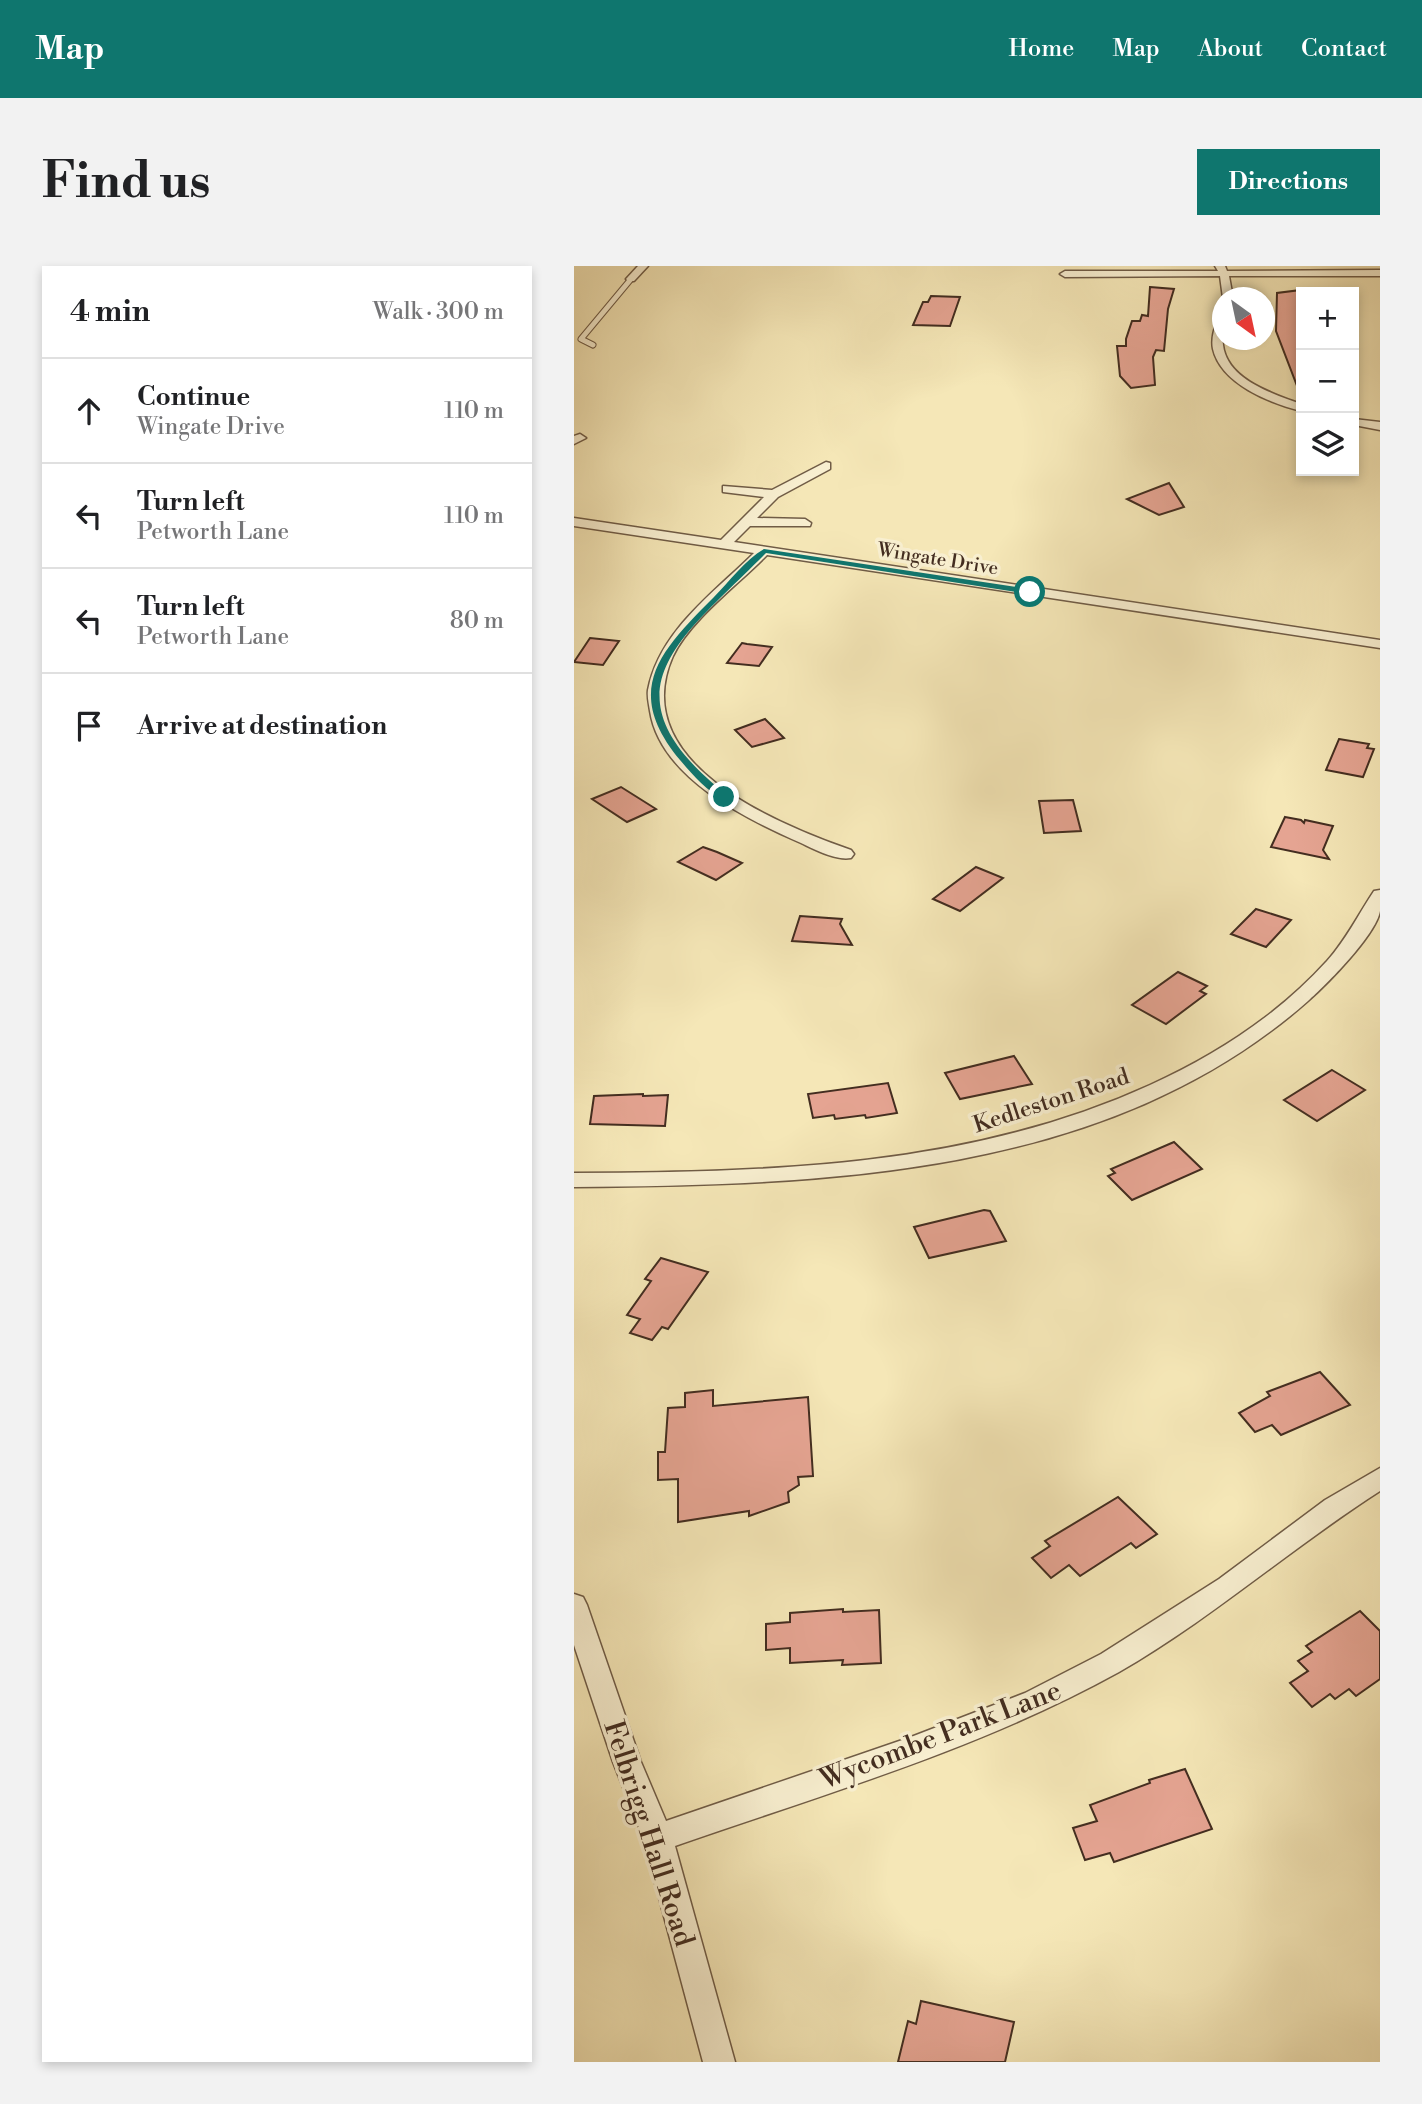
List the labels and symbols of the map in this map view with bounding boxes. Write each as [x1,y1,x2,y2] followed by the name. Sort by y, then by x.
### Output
[1212,287,1275,350] north arrow
[875,537,1000,580] street label: Wingate Drive
[1014,576,1045,607] route start
[708,781,739,812] route end
[970,1063,1133,1139] street label: Kedleston Road
[814,1673,1066,1798] street label: Wycombe Park Lane
[596,1716,702,1951] street label: Felbrigg Hall Road

